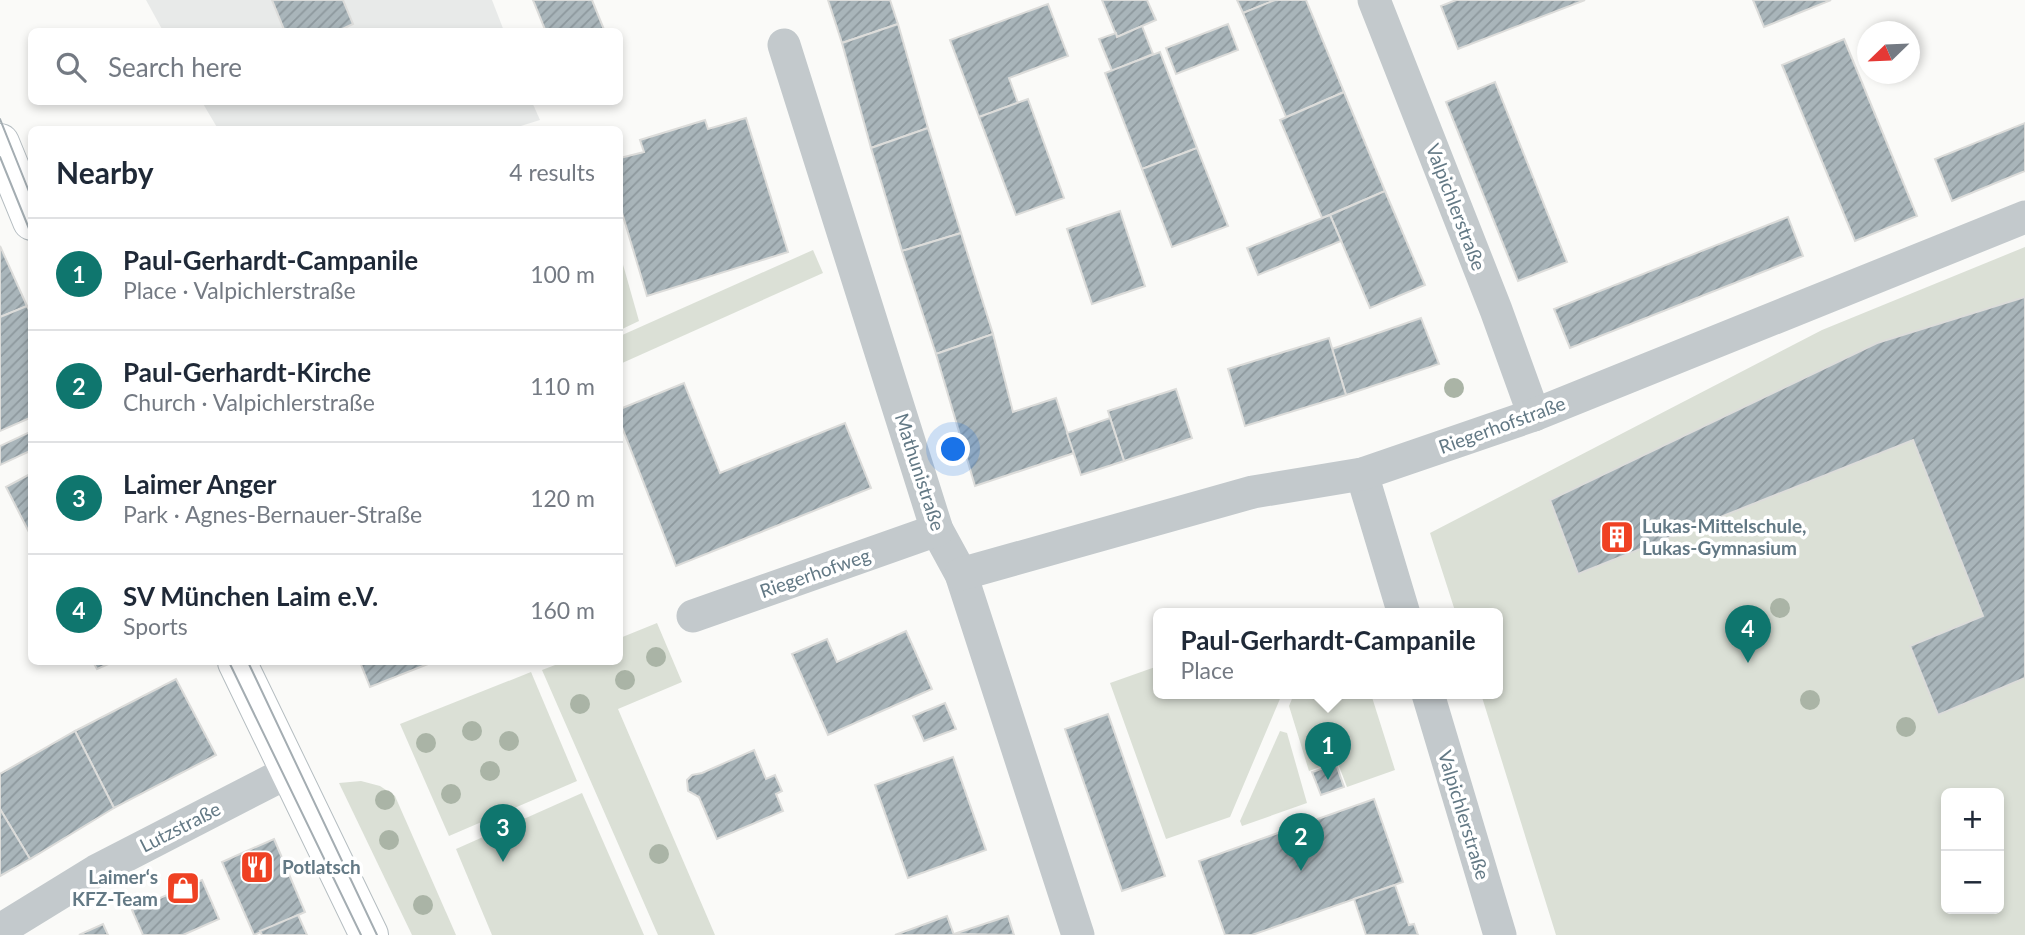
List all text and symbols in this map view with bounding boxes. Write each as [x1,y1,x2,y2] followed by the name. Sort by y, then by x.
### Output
[1857,21,1920,84] north arrow
[28,28,623,105] search box
[52,48,90,86] icon: search
[108,51,242,83] text: Search here
[1422,140,1491,273] street label: Valpichlerstraße
[56,154,154,190] text: Nearby
[509,158,595,186] text: 4 results
[123,244,418,276] text: Paul-Gerhardt-Campanile
[72,260,86,288] text: 1
[530,260,595,288] text: 100 m
[123,276,356,304] text: Place · Valpichlerstraße
[123,356,371,388] text: Paul-Gerhardt-Kirche
[72,372,86,400] text: 2
[530,372,595,400] text: 110 m
[123,388,375,416] text: Church · Valpichlerstraße
[1435,391,1568,458] street label: Riegerhofstraße
[891,410,950,533] street label: Mathunistraße
[936,432,970,466] your location
[123,468,276,500] text: Laimer Anger
[72,484,86,512] text: 3
[530,484,595,512] text: 120 m
[123,500,422,528] text: Park · Agnes-Bernauer-Straße
[1642,514,1806,559] place label: Lukas-Mittelschule, Lukas-Gymnasium
[1598,518,1636,556] building icon: Lukas-Mittelschule, Lukas-Gymnasium
[756,543,873,602] street label: Riegerhofweg
[123,580,378,612] text: SV München Laim e.V.
[72,596,86,624] text: 4
[530,596,595,624] text: 160 m
[1725,605,1771,663] pin: 4
[1153,608,1503,699] popup
[123,612,188,640] text: Sports
[1180,624,1476,656] text: Paul-Gerhardt-Campanile
[1180,656,1234,684] text: Place
[1305,722,1351,780] pin: 1
[1434,747,1495,882] street label: Valpichlerstraße
[1941,788,2004,914] map controls
[1941,788,2004,851] button: +
[136,796,224,857] street label: Lutzstraße
[480,804,526,862] pin: 3
[1278,813,1324,871] pin: 2
[238,848,276,886] restaurant icon: Potlatsch
[1941,851,2004,914] button: −
[282,855,361,878] place label: Potlatsch
[72,865,158,910] place label: Laimer‘s KFZ-Team
[164,869,202,907] shop icon: Laimer‘s KFZ-Team

